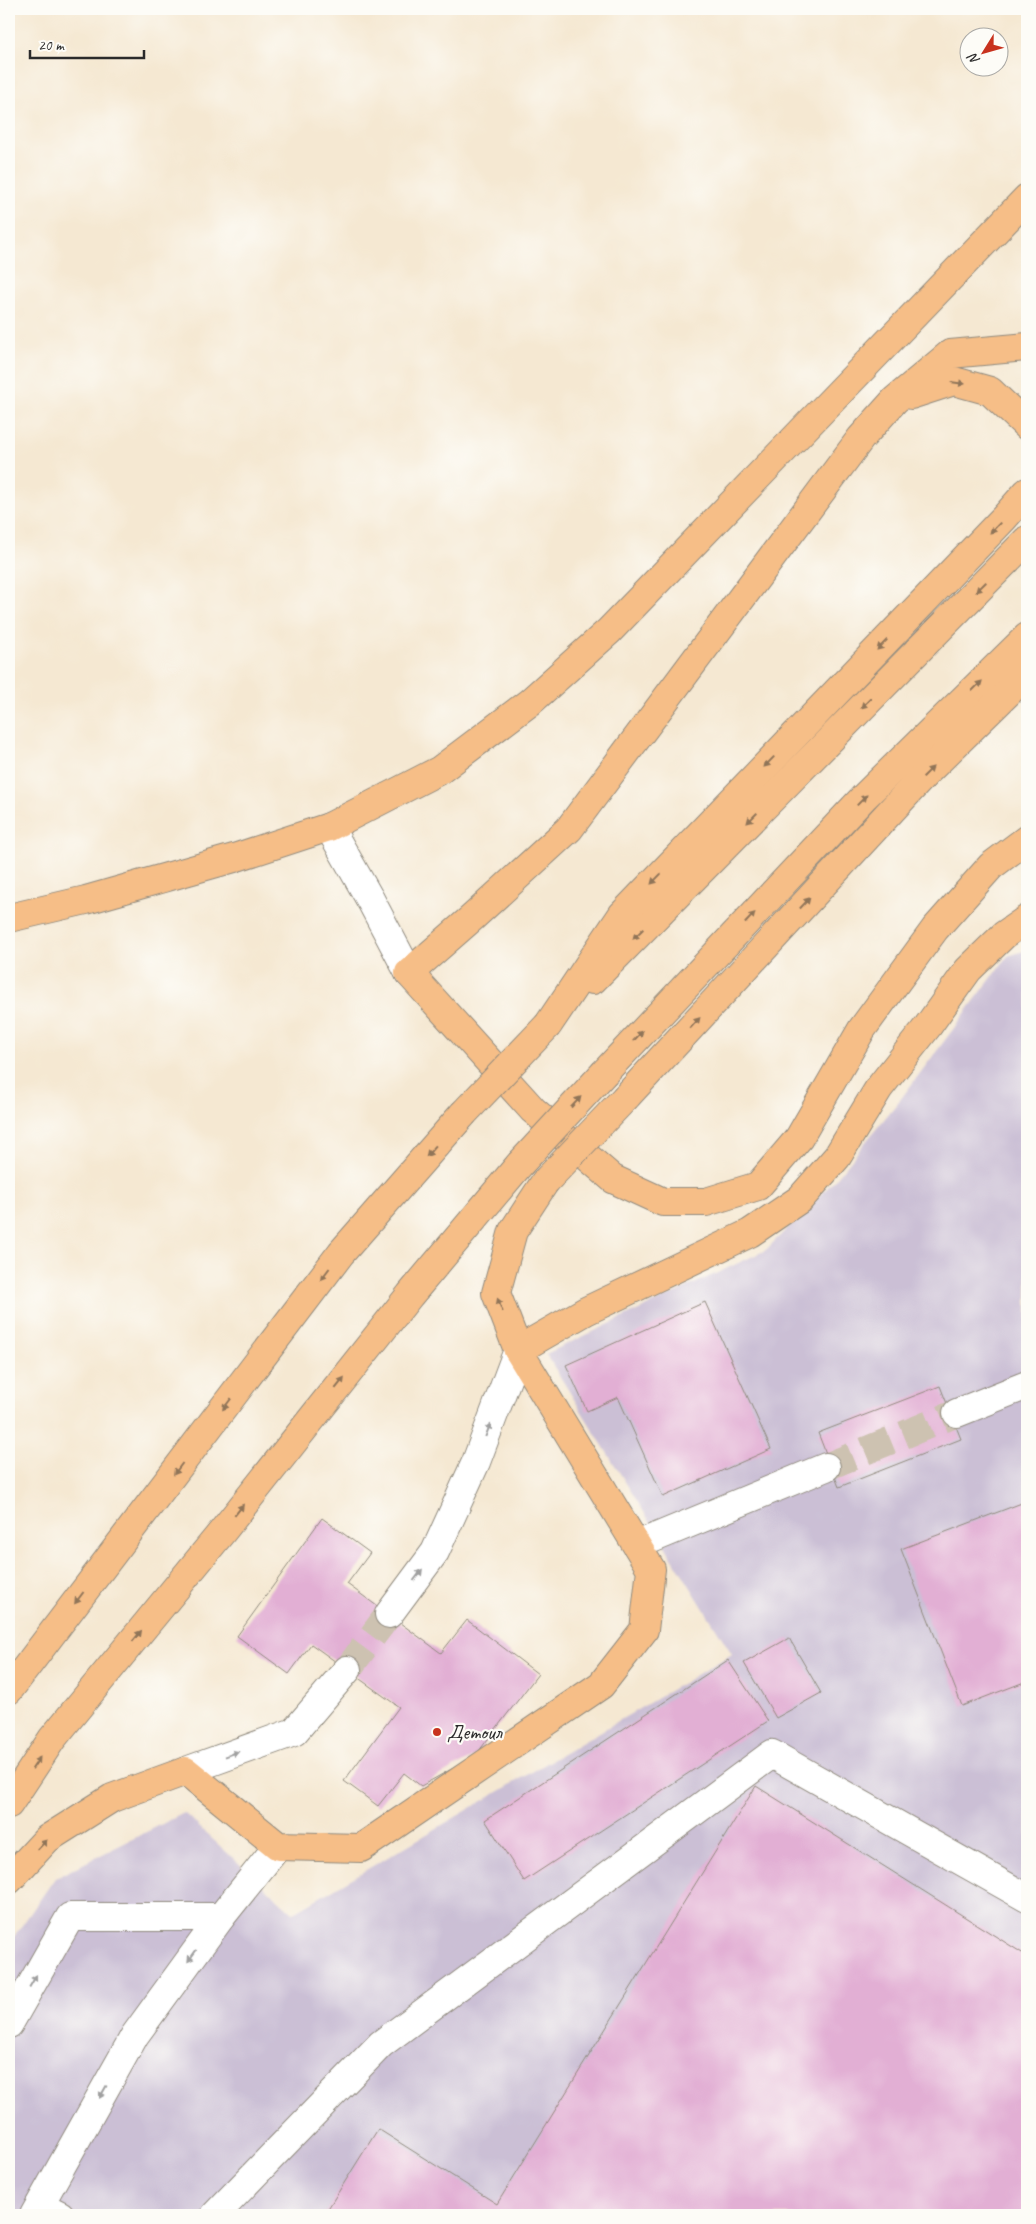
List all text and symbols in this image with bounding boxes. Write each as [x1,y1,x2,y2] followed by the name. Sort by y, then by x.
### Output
[30,28,144,60] scale bar
[958,28,1008,78] north arrow
[38,36,65,55] text: 20 m
[963,49,983,68] text: N
[950,379,966,387] one-way arrow
[989,522,1001,534] one-way arrow
[975,581,987,593] one-way arrow
[876,639,888,651] one-way arrow
[971,680,983,692] one-way arrow
[861,697,873,709] one-way arrow
[763,756,775,768] one-way arrow
[922,766,934,778] one-way arrow
[855,794,867,806] one-way arrow
[746,812,758,824] one-way arrow
[650,872,662,884] one-way arrow
[799,898,811,910] one-way arrow
[744,912,756,924] one-way arrow
[632,928,644,940] one-way arrow
[689,1017,701,1029] one-way arrow
[632,1030,644,1042] one-way arrow
[570,1097,582,1109] one-way arrow
[426,1145,437,1157] one-way arrow
[319,1267,330,1280] one-way arrow
[496,1298,504,1312] one-way arrow
[335,1376,346,1389] one-way arrow
[222,1397,232,1411] one-way arrow
[485,1422,492,1437] one-way arrow
[173,1462,183,1476] one-way arrow
[234,1504,245,1517] one-way arrow
[413,1568,423,1582] one-way arrow
[74,1591,84,1605] one-way arrow
[131,1630,142,1643] one-way arrow
[447,1719,503,1745] place label: Детоил
[431,1726,443,1738] marker: Детоил
[225,1750,240,1758] one-way arrow
[31,1757,41,1770] one-way arrow
[36,1839,48,1851] one-way arrow
[187,1949,197,1963] one-way arrow
[29,1974,37,1989] one-way arrow
[99,2084,107,2099] one-way arrow

